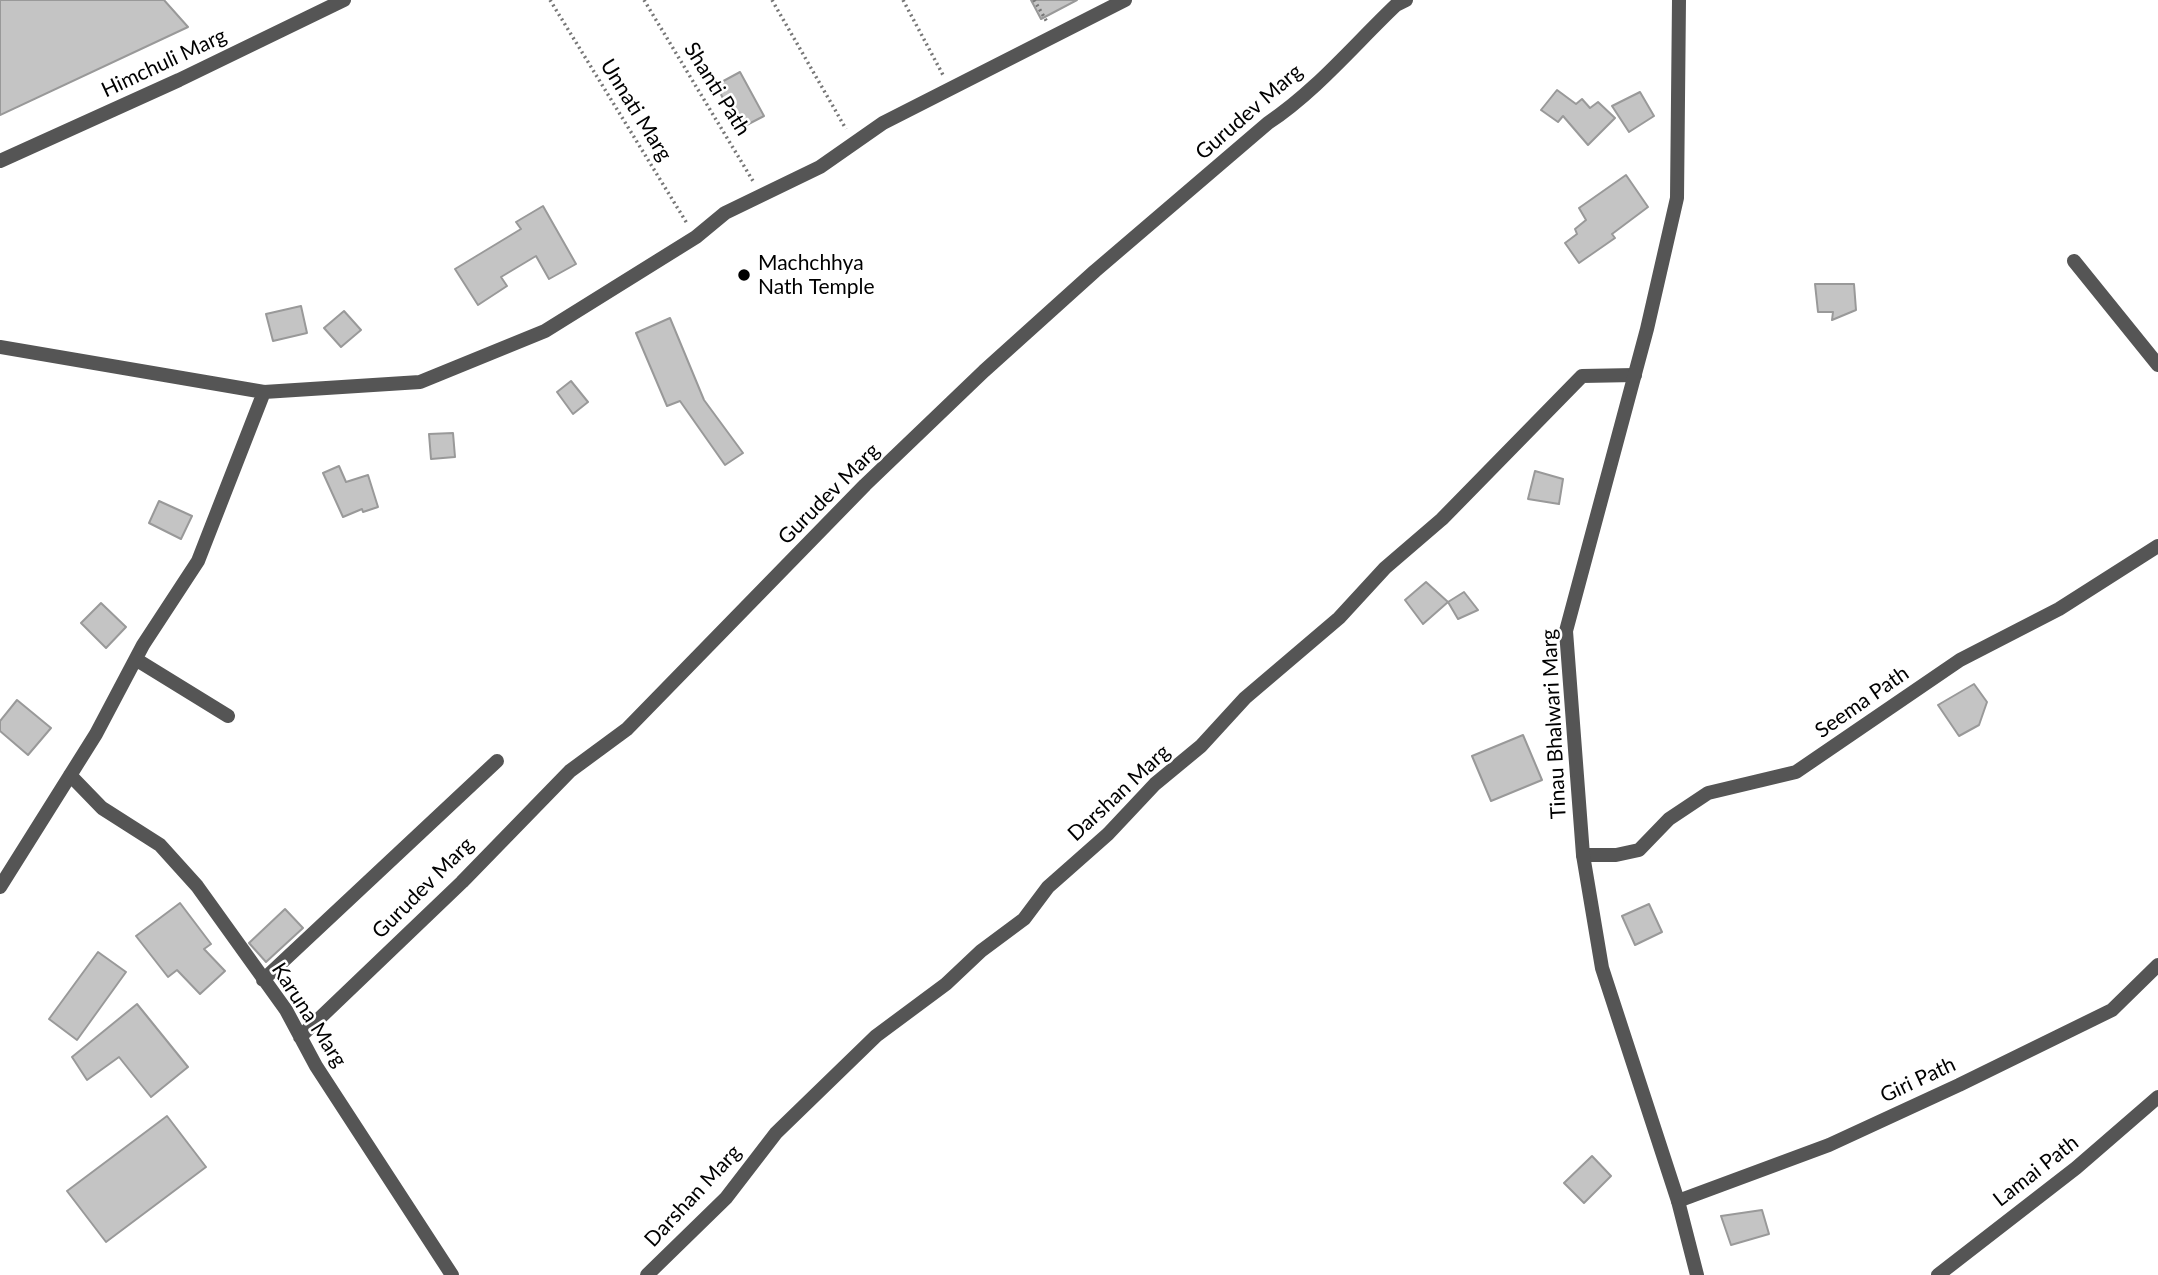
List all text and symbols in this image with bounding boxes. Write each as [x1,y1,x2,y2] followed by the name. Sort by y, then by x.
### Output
[98,23,230,103] street label: Himchuli Marg
[678,38,756,140] street label: Shanti Path
[595,55,677,165] street label: Unnati Marg
[1191,59,1307,165] street label: Gurudev Marg
[758,250,875,300] place label: Machchhya Nath Temple
[736,267,752,283] marker: Machchhya Nath Temple
[773,438,885,550] street label: Gurudev Marg
[1536,629,1572,819] street label: Tinau Bhalwari Marg
[1810,661,1914,743] street label: Seema Path
[1063,739,1175,847] street label: Darshan Marg
[367,832,479,944] street label: Gurudev Marg
[266,958,352,1072] street label: Karuna Marg
[1876,1052,1960,1108] street label: Giri Path
[1988,1130,2084,1212] street label: Lamai Path
[639,1140,747,1252] street label: Darshan Marg

